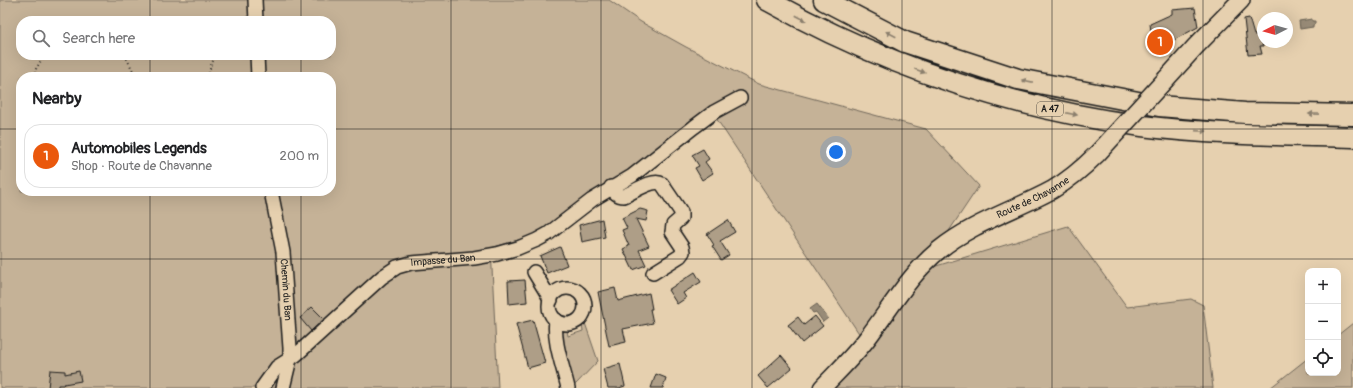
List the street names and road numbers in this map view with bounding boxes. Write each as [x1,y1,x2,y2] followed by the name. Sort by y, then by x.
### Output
[1037,102,1063,116] road number: A 47
[995,174,1072,221] street label: Route de Chavanne
[410,252,476,269] street label: Impasse du Ban
[278,258,294,321] street label: Chemin du Ban

